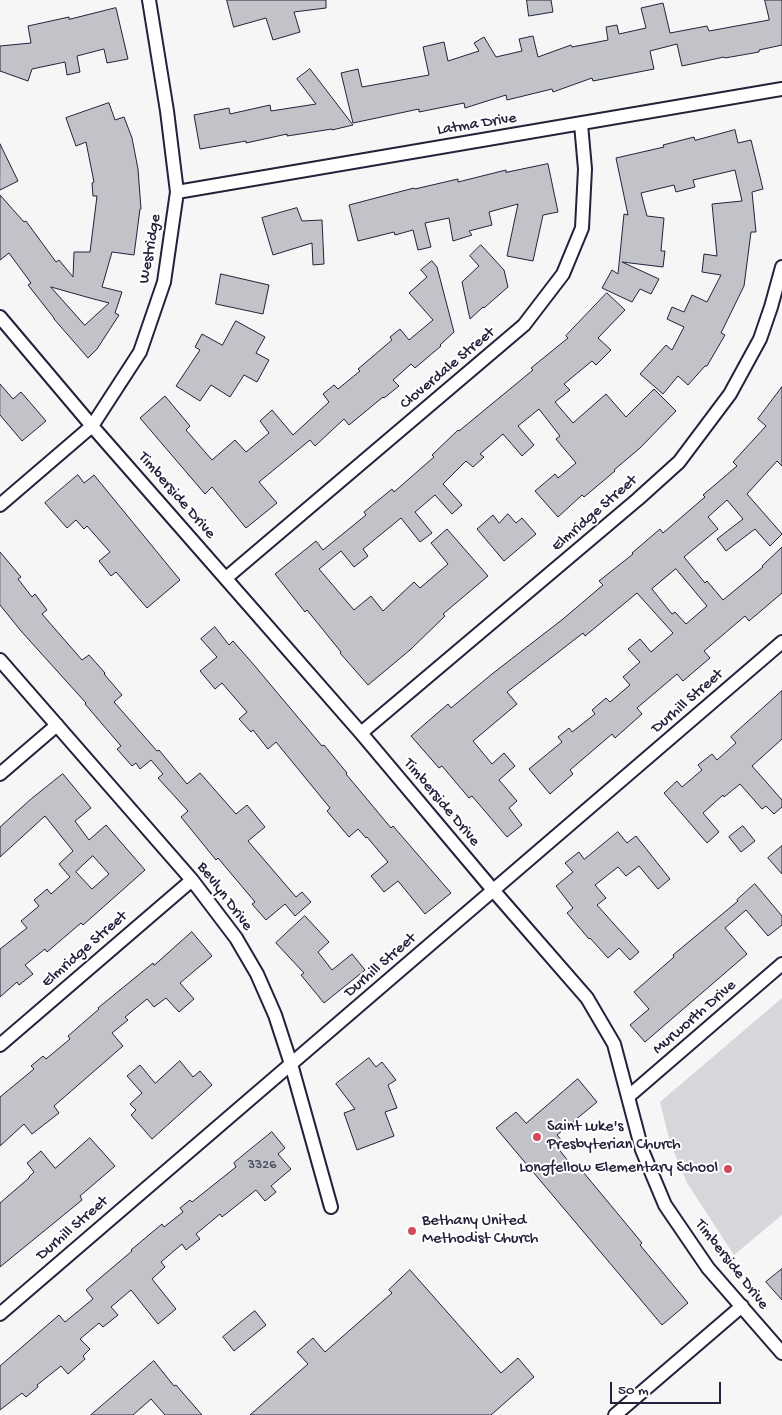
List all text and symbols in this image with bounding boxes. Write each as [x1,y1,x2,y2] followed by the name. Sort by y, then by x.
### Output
[436,109,518,141] street label: Latma Drive
[135,213,167,285] street label: Westridge
[397,324,499,414] street label: Cloverdale Street
[133,449,219,543] street label: Timberside Drive
[548,472,642,556] street label: Elmridge Street
[648,666,728,738] street label: Durhill Street
[399,755,483,851] street label: Timberside Drive
[192,859,256,935] street label: Bevlyn Drive
[38,908,132,992] street label: Elmridge Street
[341,930,421,1002] street label: Durhill Street
[649,976,741,1060] street label: Murworth Drive
[547,1118,681,1156] place label: Saint Luke's Presbyterian Church
[531,1131,543,1143] marker: Saint Luke's Presbyterian Church
[248,1158,276,1174] house number: 3326
[519,1159,718,1179] place label: Longfellow Elementary School
[722,1163,734,1175] marker: Longfellow Elementary School
[33,1193,113,1265] street label: Durhill Street
[422,1212,538,1250] place label: Bethany United Methodist Church
[690,1216,772,1314] street label: Timberside Drive
[406,1225,418,1237] marker: Bethany United Methodist Church
[612,1372,723,1404] scale bar
[618,1382,649,1400] text: 50 m

